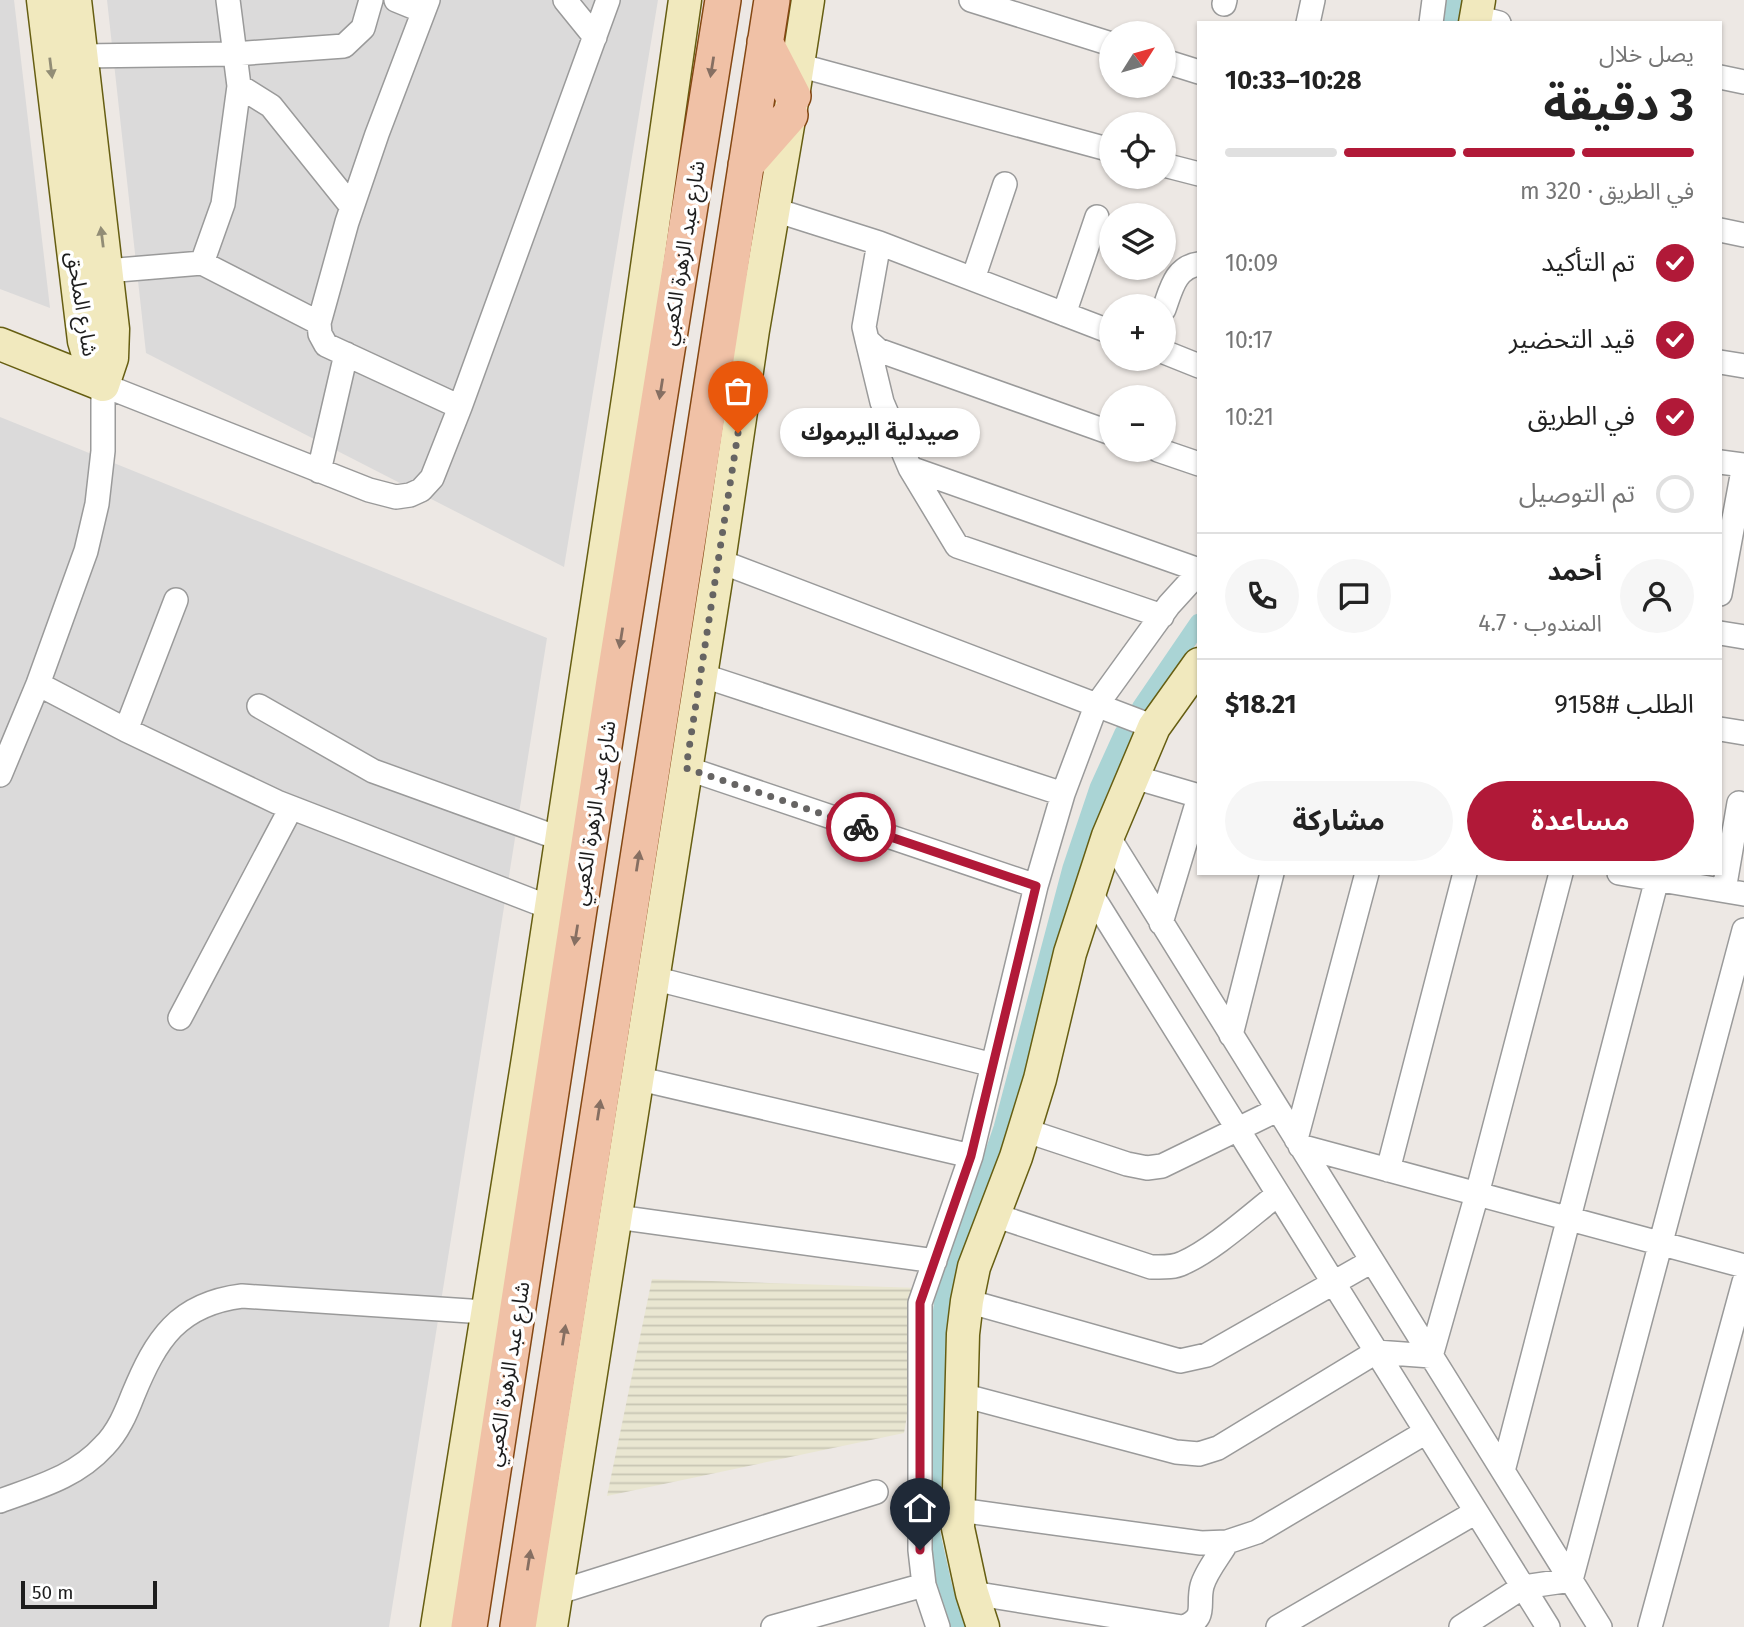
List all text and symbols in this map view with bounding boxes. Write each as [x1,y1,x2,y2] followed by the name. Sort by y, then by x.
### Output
[1099,21,1176,98] north arrow
[1099,21,1176,462] map controls
[1599,40,1694,68] text: يصل خلال
[706,56,717,78] one-way arrow
[46,57,57,79] one-way arrow
[1225,65,1362,96] text: 10:28–10:33
[1543,77,1694,132] text: 3 دقيقة
[1099,112,1176,189] button: locate
[656,158,713,348] street label: شارع عبد الزهرة الكعبي
[1520,177,1694,205] text: في الطريق · 320 m
[1099,203,1176,280] button: layers
[96,226,107,248] one-way arrow
[1656,244,1694,282] icon: check
[1541,247,1635,278] text: تم التأكيد
[1225,249,1278,277] text: 10:09
[59,250,103,359] street label: شارع الملحق
[1099,294,1176,371] button: +
[1656,321,1694,359] icon: check
[1509,324,1635,355] text: قيد التحضير
[1225,326,1273,354] text: 10:17
[708,361,768,433] pin
[719,372,757,410] icon: bag
[655,378,666,400] one-way arrow
[1099,385,1176,462] button: −
[1656,398,1694,436] icon: check
[1528,401,1635,432] text: في الطريق
[1225,403,1274,431] text: 10:21
[780,408,980,458] callout: صيدلية اليرموك
[801,418,959,446] text: صيدلية اليرموك
[1519,478,1635,509] text: تم التوصيل
[1548,556,1602,587] text: أحمد
[1225,559,1299,633] button: phone
[1317,559,1391,633] button: chat
[1620,559,1694,633] button: person
[1478,609,1602,637] text: المندوب · 4.7
[615,627,626,649] one-way arrow
[1225,689,1297,720] text: $18.21
[1554,689,1694,720] text: الطلب #9158
[567,718,624,908] street label: شارع عبد الزهرة الكعبي
[1225,781,1453,861] button: مشاركة
[1467,781,1694,861] button: مساعدة
[826,792,896,862] courier
[842,808,880,846] icon: bike
[633,850,644,872] one-way arrow
[570,924,581,946] one-way arrow
[594,1099,605,1121] one-way arrow
[481,1279,538,1469] street label: شارع عبد الزهرة الكعبي
[559,1324,570,1346] one-way arrow
[890,1478,950,1550] pin
[901,1489,939,1527] icon: home
[524,1548,535,1570] one-way arrow
[21,1578,158,1610] scale bar
[32,1581,73,1604] text: 50 m

